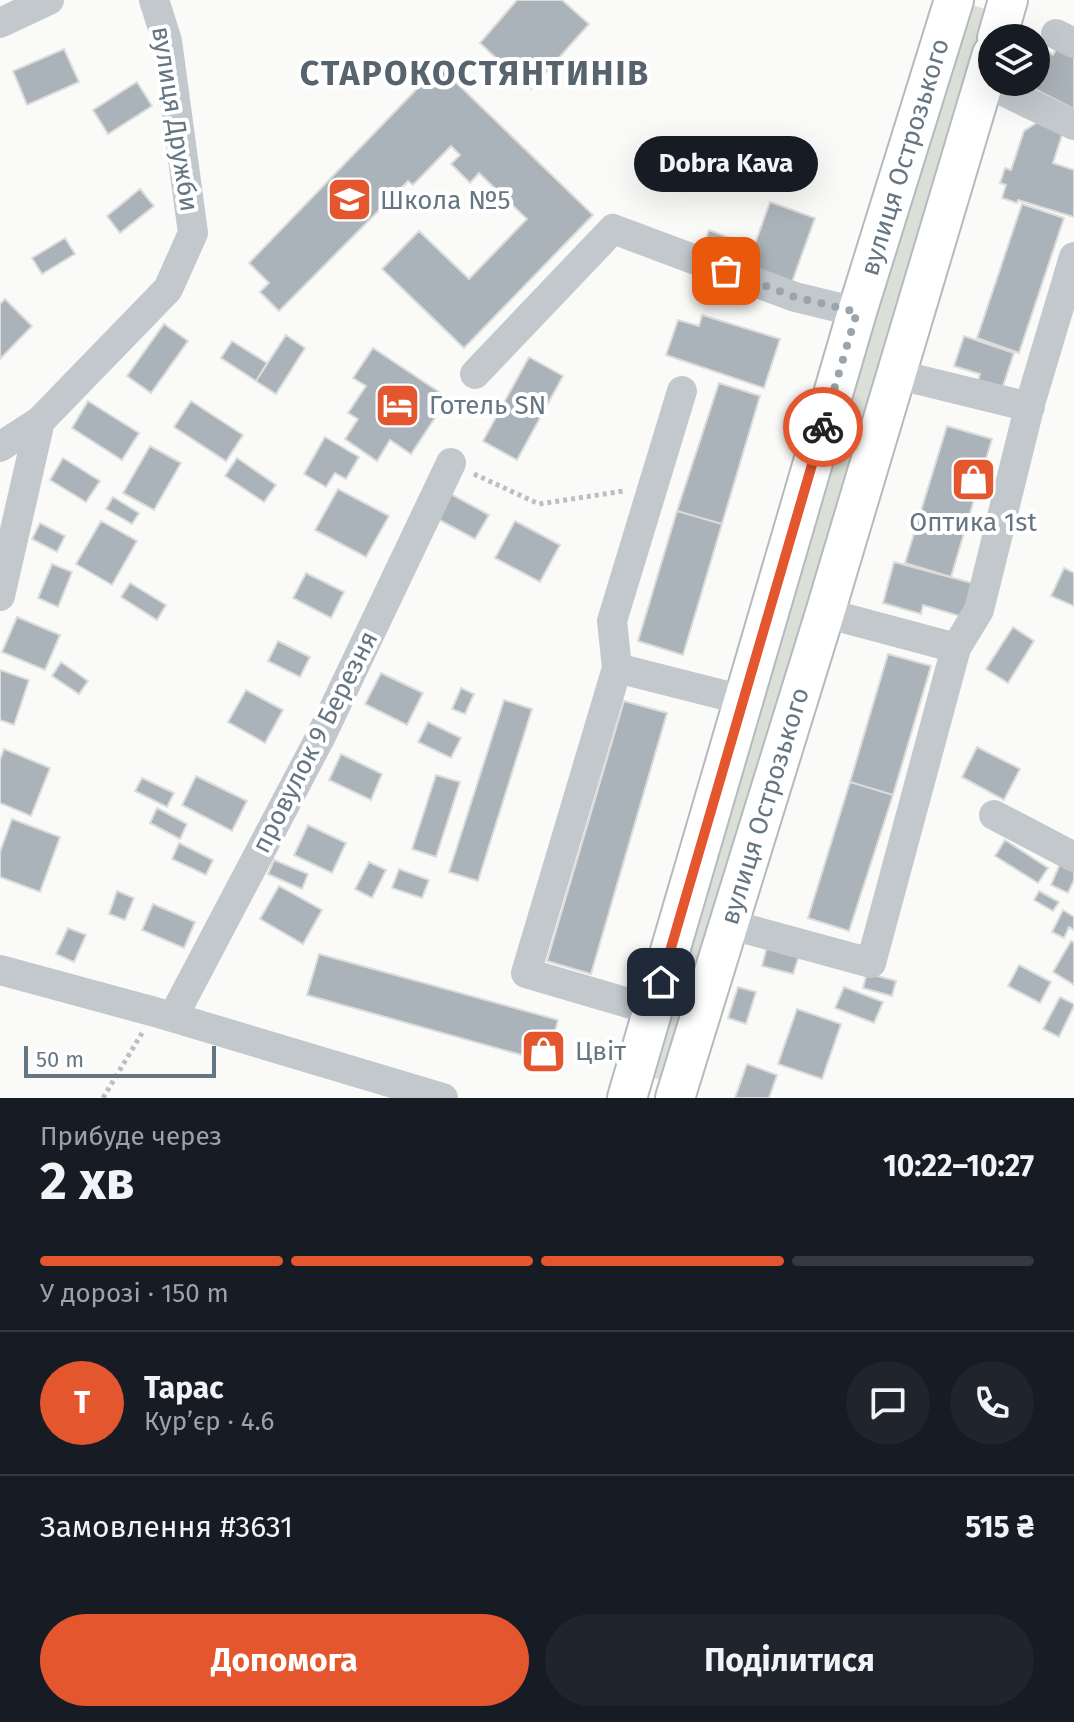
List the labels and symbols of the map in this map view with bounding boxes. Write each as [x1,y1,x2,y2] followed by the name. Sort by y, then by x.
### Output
[145,24,205,214] street label: вулиця Дружби
[854,35,956,279] street label: вулиця Острозького
[300,53,650,94] district label: СТАРОКОСТЯНТИНІВ
[634,135,818,191] callout: Dobra Kava
[325,176,373,224] school or university icon: Школа №5
[380,185,510,216] place label: Школа №5
[692,237,760,305] pin
[374,381,422,429] hotel icon: Готель SN
[783,387,863,467] courier
[429,390,546,421] place label: Готель SN
[949,455,997,503] shop icon: Оптика 1st
[909,507,1037,538] place label: Оптика 1st
[246,626,384,858] street label: провулок 9 Березня
[714,684,816,928] street label: вулиця Острозького
[627,948,695,1016] pin
[520,1027,568,1075] shop icon: Цвіт
[575,1036,626,1067] place label: Цвіт
[24,1042,216,1078] scale bar

